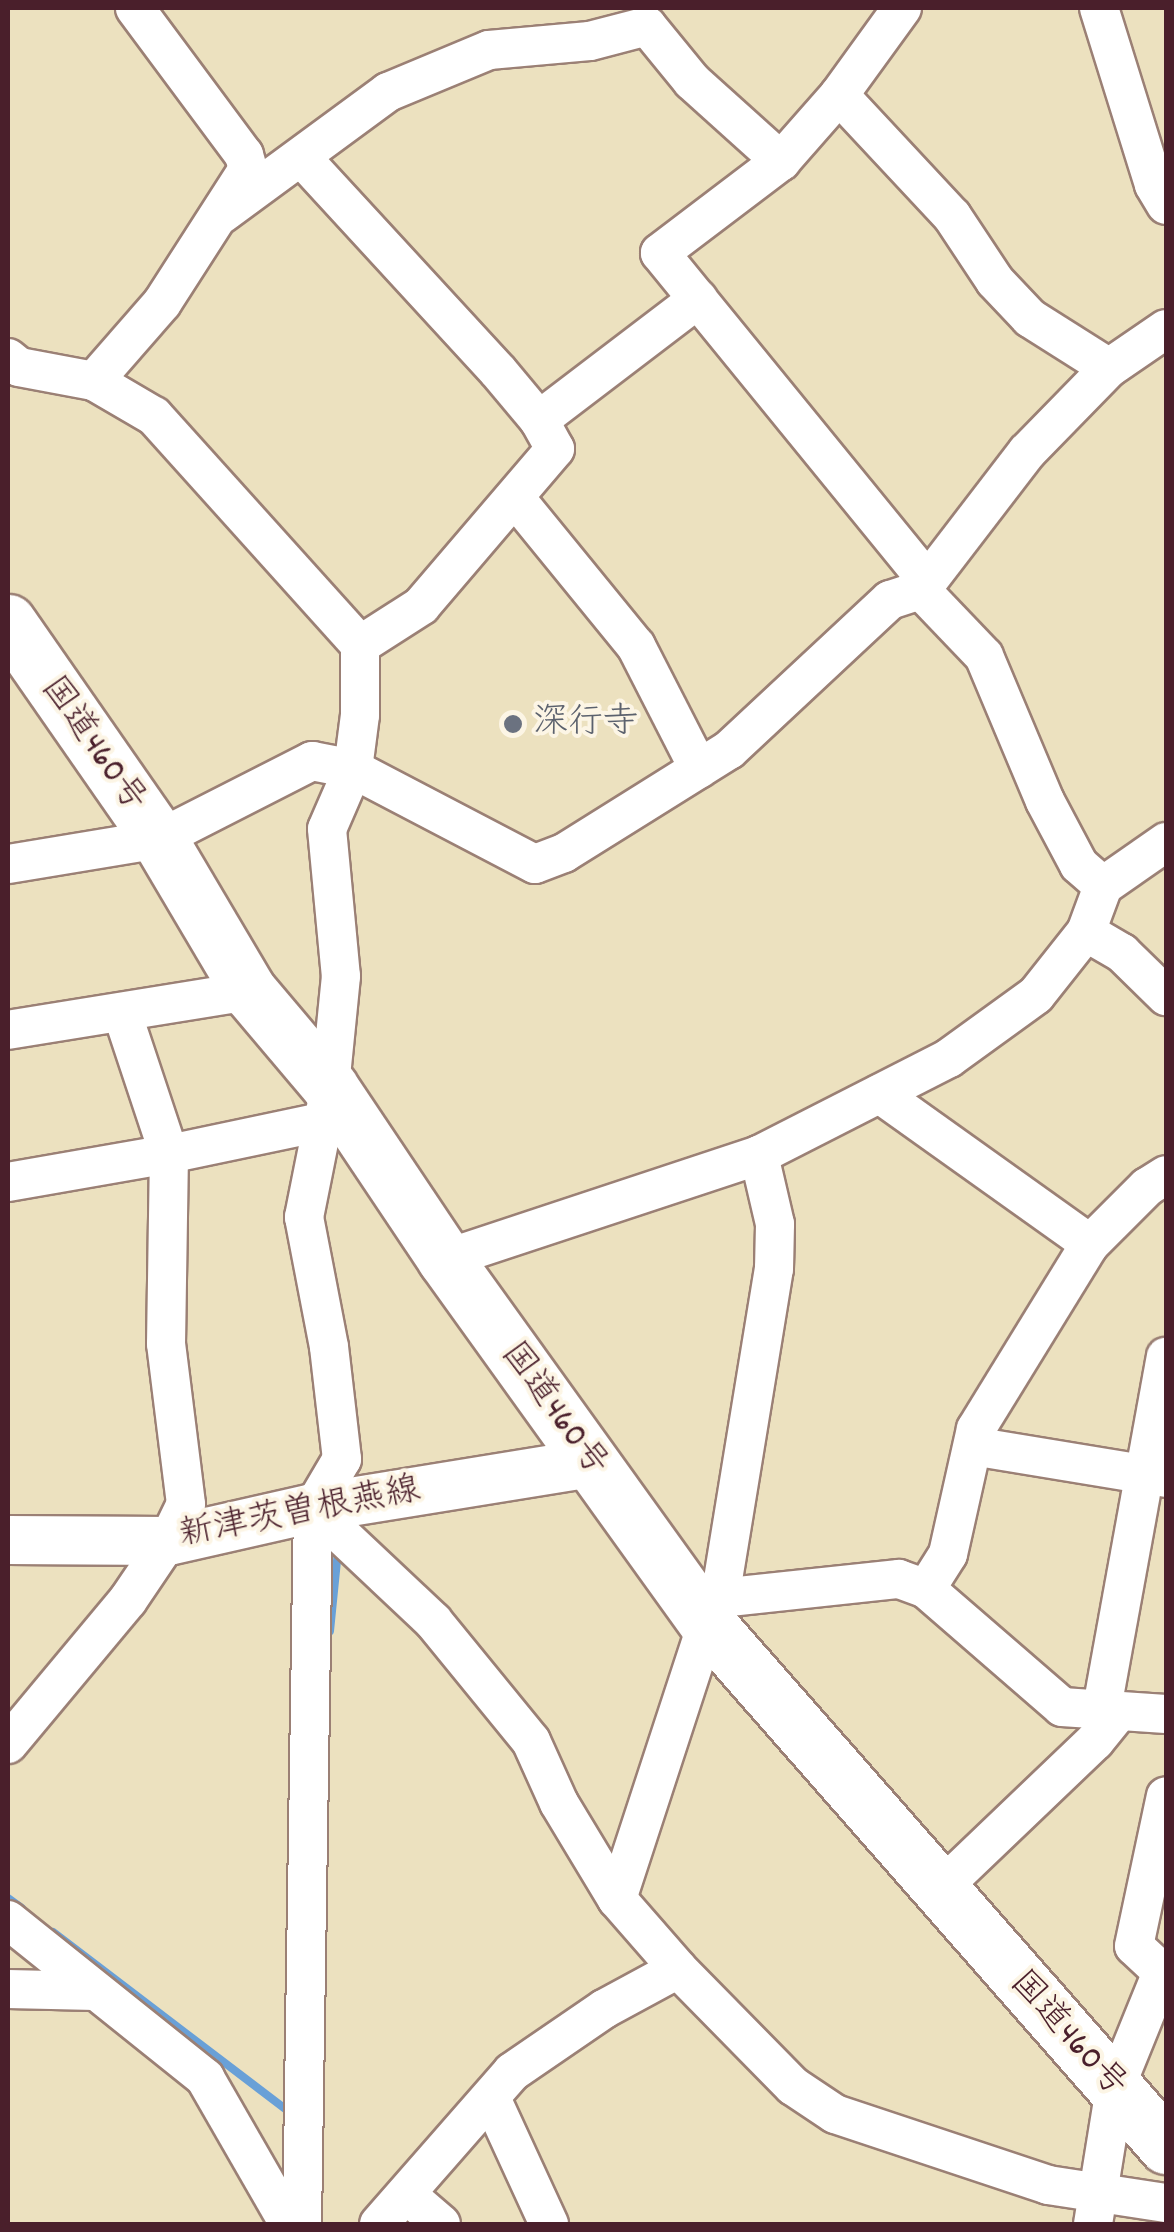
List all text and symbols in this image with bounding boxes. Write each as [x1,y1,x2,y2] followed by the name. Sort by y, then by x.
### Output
[30,669,154,821] street label: 国道460号
[533,703,638,745] place label: 深行寺
[502,713,524,735] marker: 深行寺
[490,1335,616,1485] street label: 国道460号
[176,1470,424,1558] street label: 新津茨曽根燕線
[999,1963,1135,2107] street label: 国道460号

